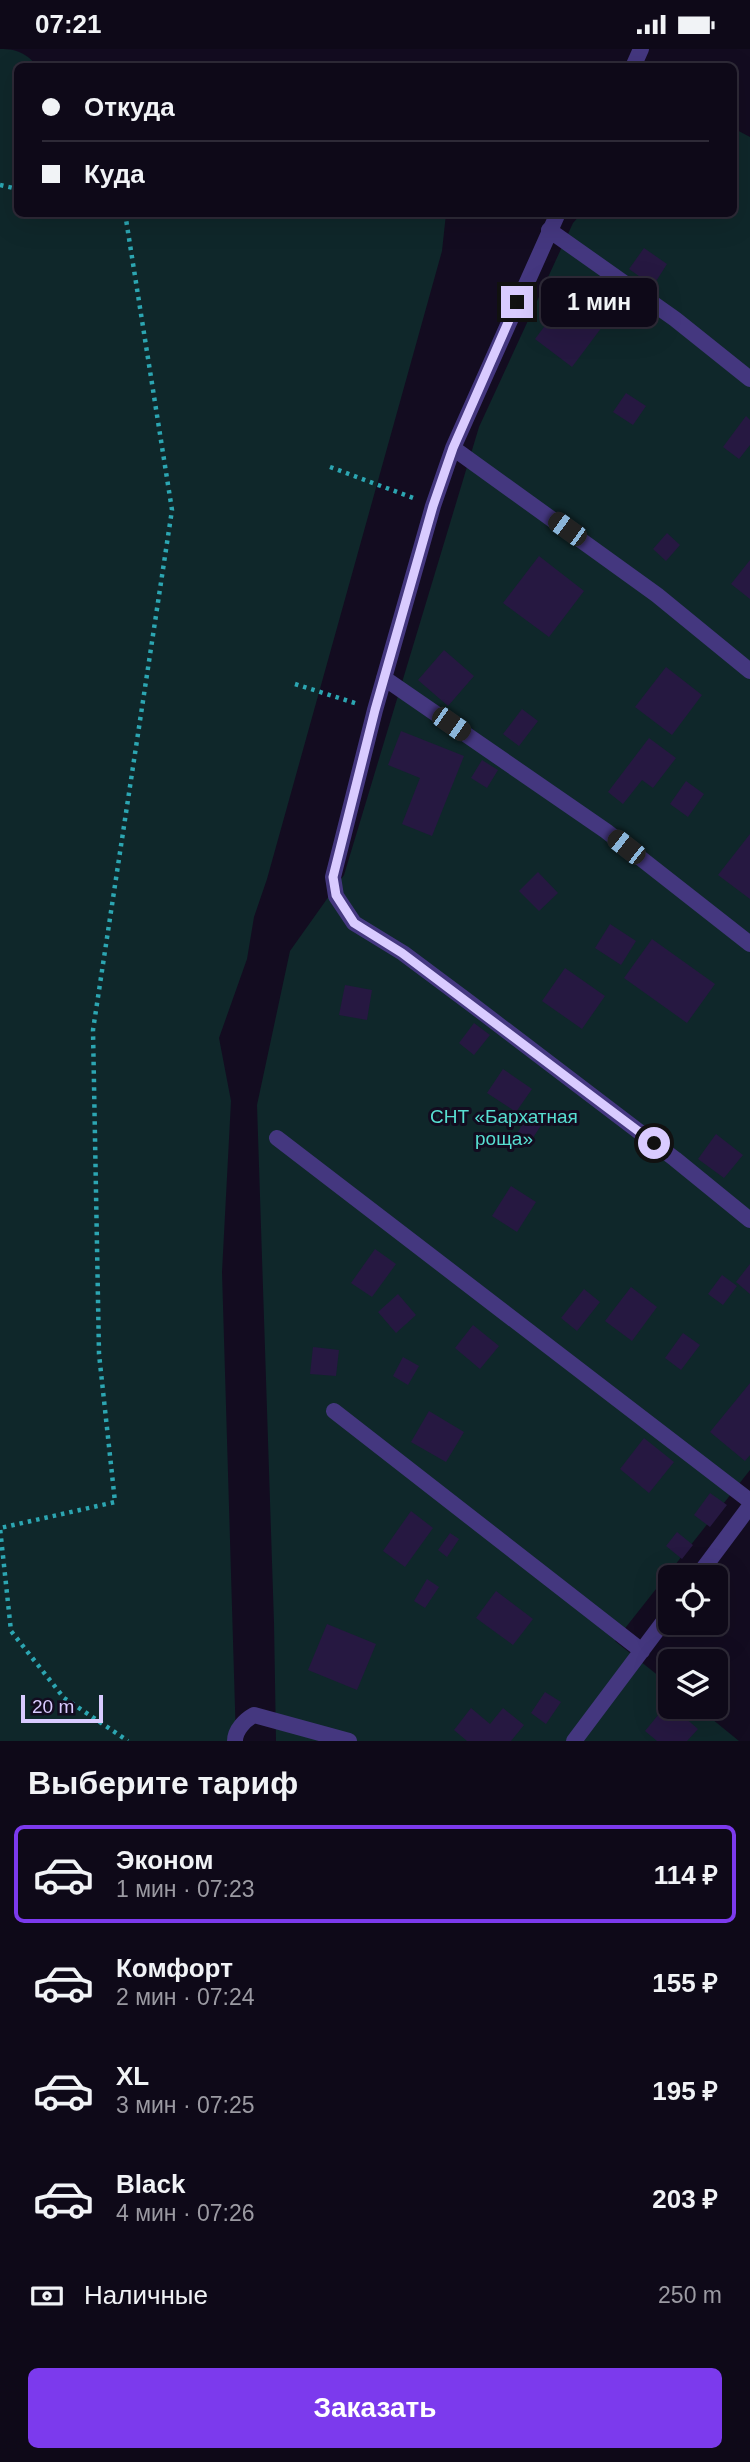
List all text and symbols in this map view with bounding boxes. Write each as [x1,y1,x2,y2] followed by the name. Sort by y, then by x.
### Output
[35,9,102,39] text: 07:21
[84,92,175,122] text: Откуда
[84,159,145,189] text: Куда
[542,278,657,327] callout: 1 мин
[501,286,533,318] route end
[567,289,631,315] text: 1 мин
[544,508,591,550] car
[428,703,475,745] car
[603,826,650,868] car
[430,1106,578,1149] park label: СНТ «Бархатная роща»
[638,1127,670,1159] route start
[658,1565,728,1719] map controls
[658,1565,728,1635] button: locate
[658,1649,728,1719] button: layers
[21,1692,103,1724] scale bar
[32,1696,74,1717] text: 20 m
[28,1765,298,1801] text: Выберите тариф
[32,1843,95,1906] icon: car
[116,1845,214,1875] text: Эконом
[654,1860,718,1890] text: 114 ₽
[116,1876,255,1902] text: 1 мин · 07:23
[32,1951,95,2014] icon: car
[116,1953,233,1983] text: Комфорт
[652,1968,718,1998] text: 155 ₽
[116,1984,255,2010] text: 2 мин · 07:24
[32,2059,95,2122] icon: car
[116,2061,149,2091] text: XL
[652,2076,718,2106] text: 195 ₽
[116,2092,255,2118] text: 3 мин · 07:25
[32,2167,95,2230] icon: car
[116,2169,185,2199] text: Black
[652,2184,718,2214] text: 203 ₽
[116,2200,255,2226] text: 4 мин · 07:26
[28,2277,66,2315] icon: cash
[84,2280,208,2310] text: Наличные
[658,2282,722,2308] text: 250 m
[28,2368,722,2448] button: Заказать

